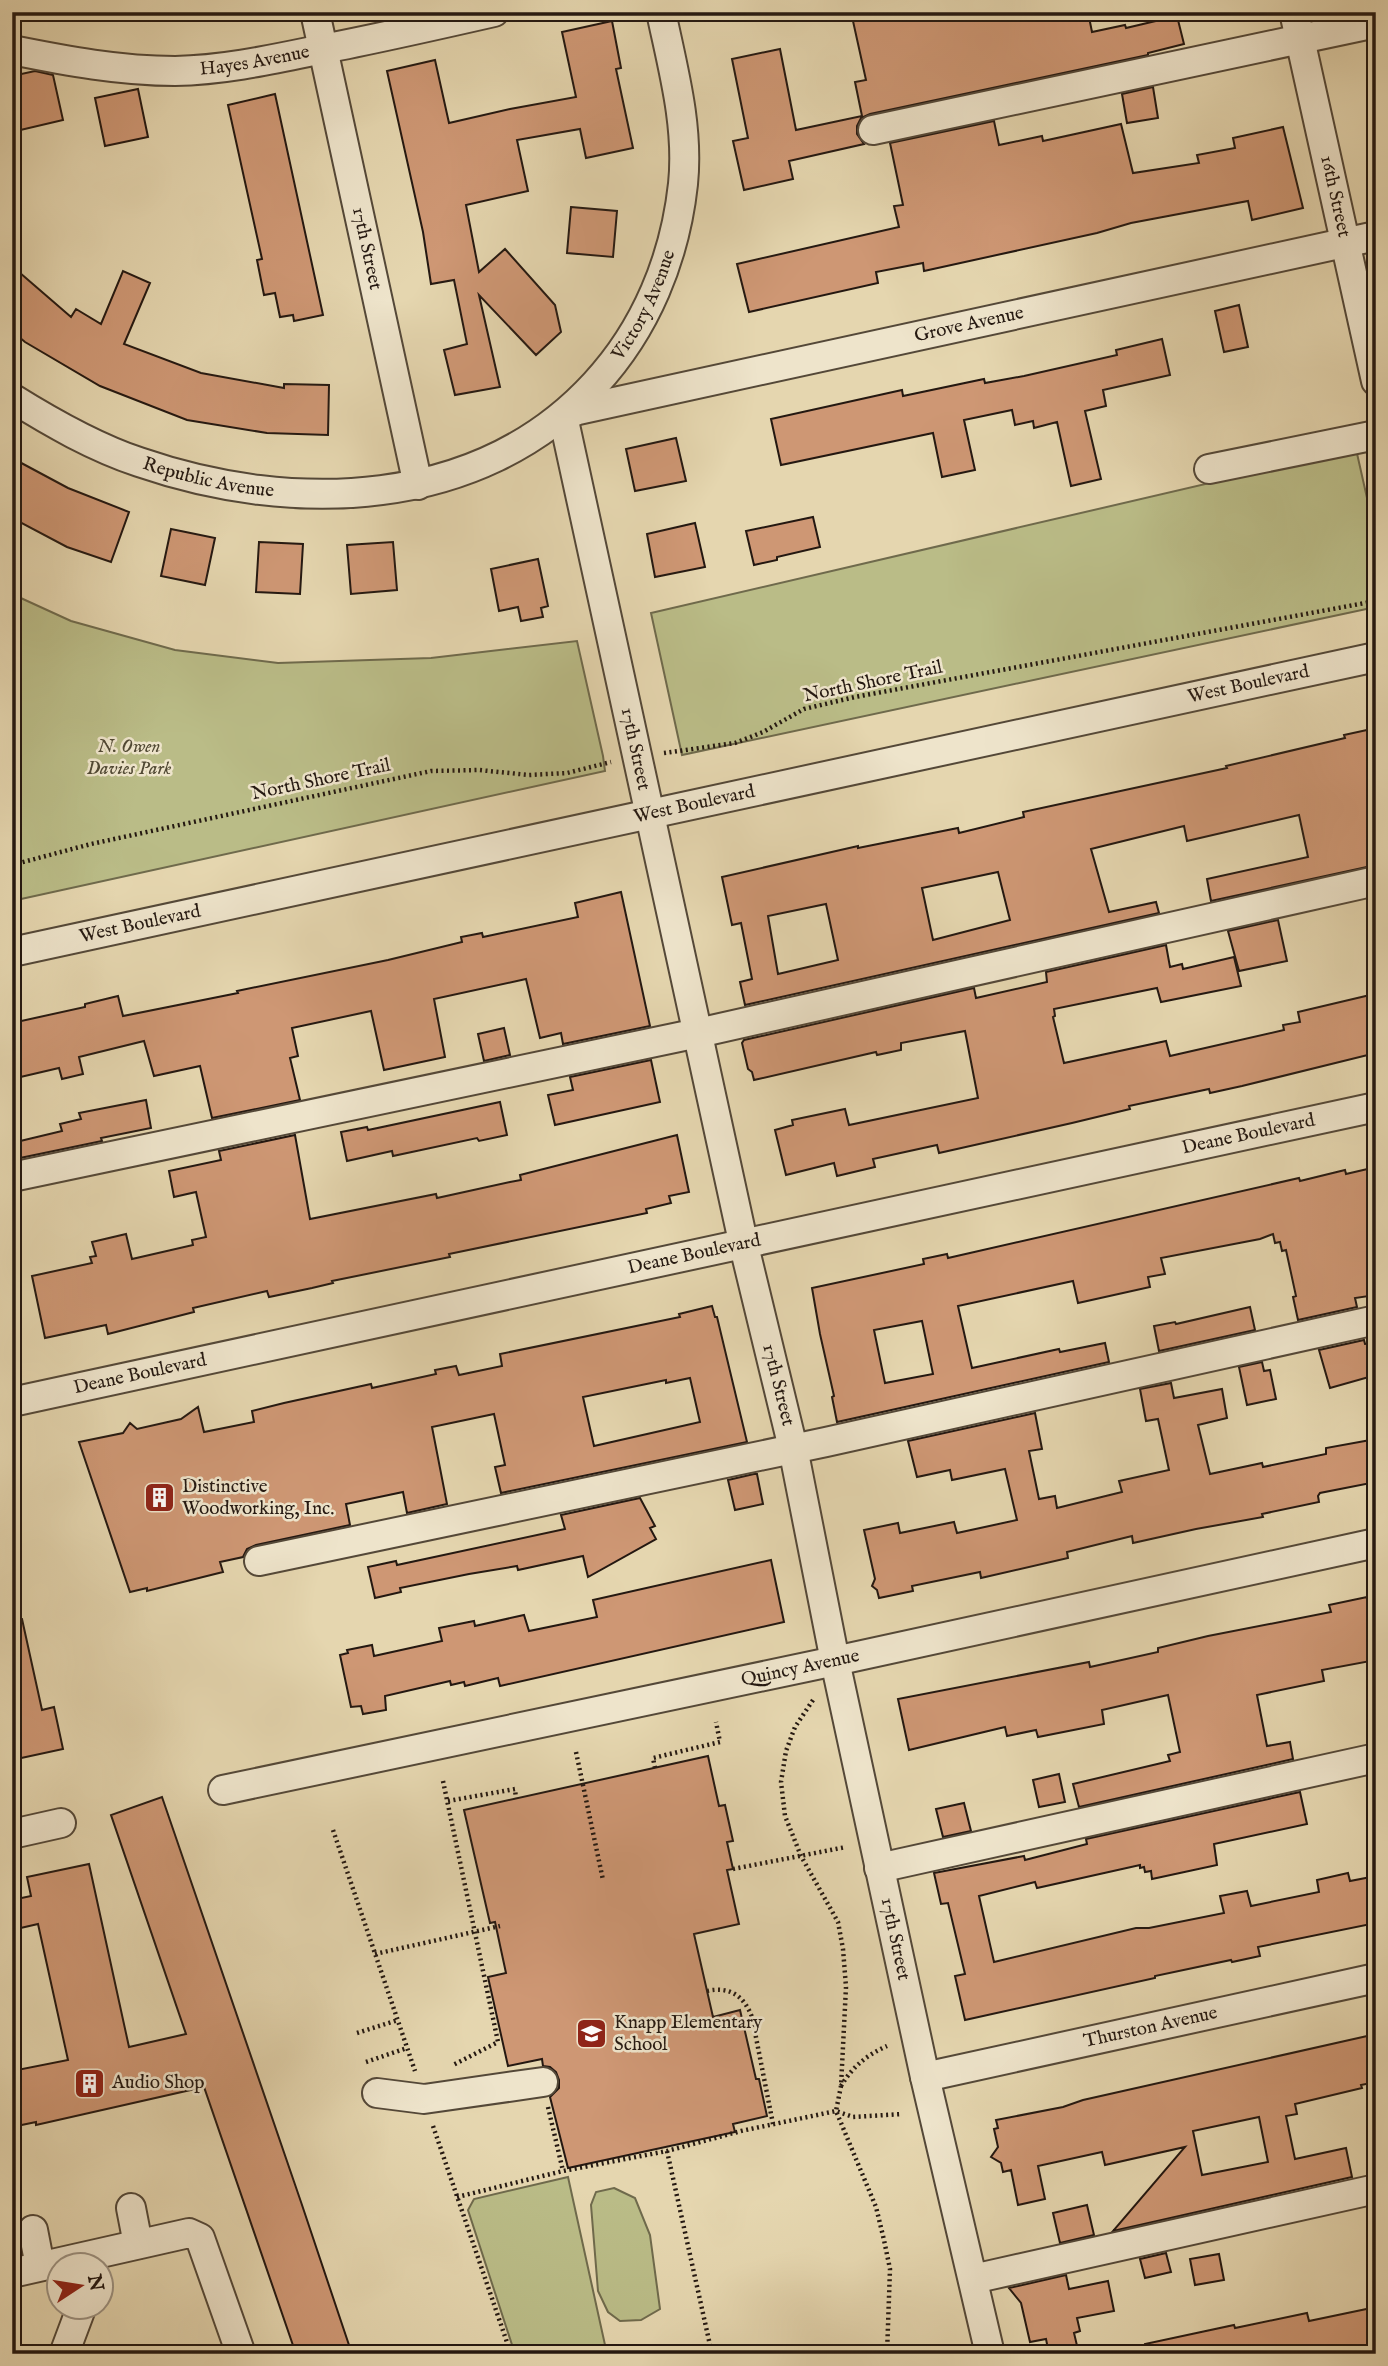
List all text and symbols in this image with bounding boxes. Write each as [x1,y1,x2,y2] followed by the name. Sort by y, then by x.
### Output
[199,40,312,82] street label: Hayes Avenue
[1314,153,1356,240] street label: 16th Street
[346,205,387,293] street label: 17th Street
[606,247,681,366] street label: Victory Avenue
[912,301,1026,348] street label: Grove Avenue
[140,452,275,504] street label: Republic Avenue
[801,655,945,708] street label: North Shore Trail
[1186,660,1312,709] street label: West Boulevard
[615,705,656,793] street label: 17th Street
[87,735,172,781] park label: N. Owen Davies Park
[249,753,393,806] street label: North Shore Trail
[631,779,758,829] street label: West Boulevard
[77,899,204,949] street label: West Boulevard
[1180,1108,1318,1161] street label: Deane Boulevard
[625,1228,764,1280] street label: Deane Boulevard
[756,1341,800,1429] street label: 17th Street
[71,1348,210,1400] street label: Deane Boulevard
[182,1475,334,1521] place label: Distinctive Woodworking, Inc.
[142,1481,176,1515] building icon: Distinctive Woodworking, Inc.
[739,1644,862,1692] street label: Quincy Avenue
[875,1895,916,1983] street label: 17th Street
[1081,2001,1220,2054] street label: Thurston Avenue
[614,2011,763,2057] place label: Knapp Elementary School
[574,2017,608,2051] school or university icon: Knapp Elementary School
[72,2066,106,2100] building icon: Audio Shop
[111,2071,205,2095] place label: Audio Shop
[46,2250,116,2320] north arrow
[81,2271,108,2294] text: N

